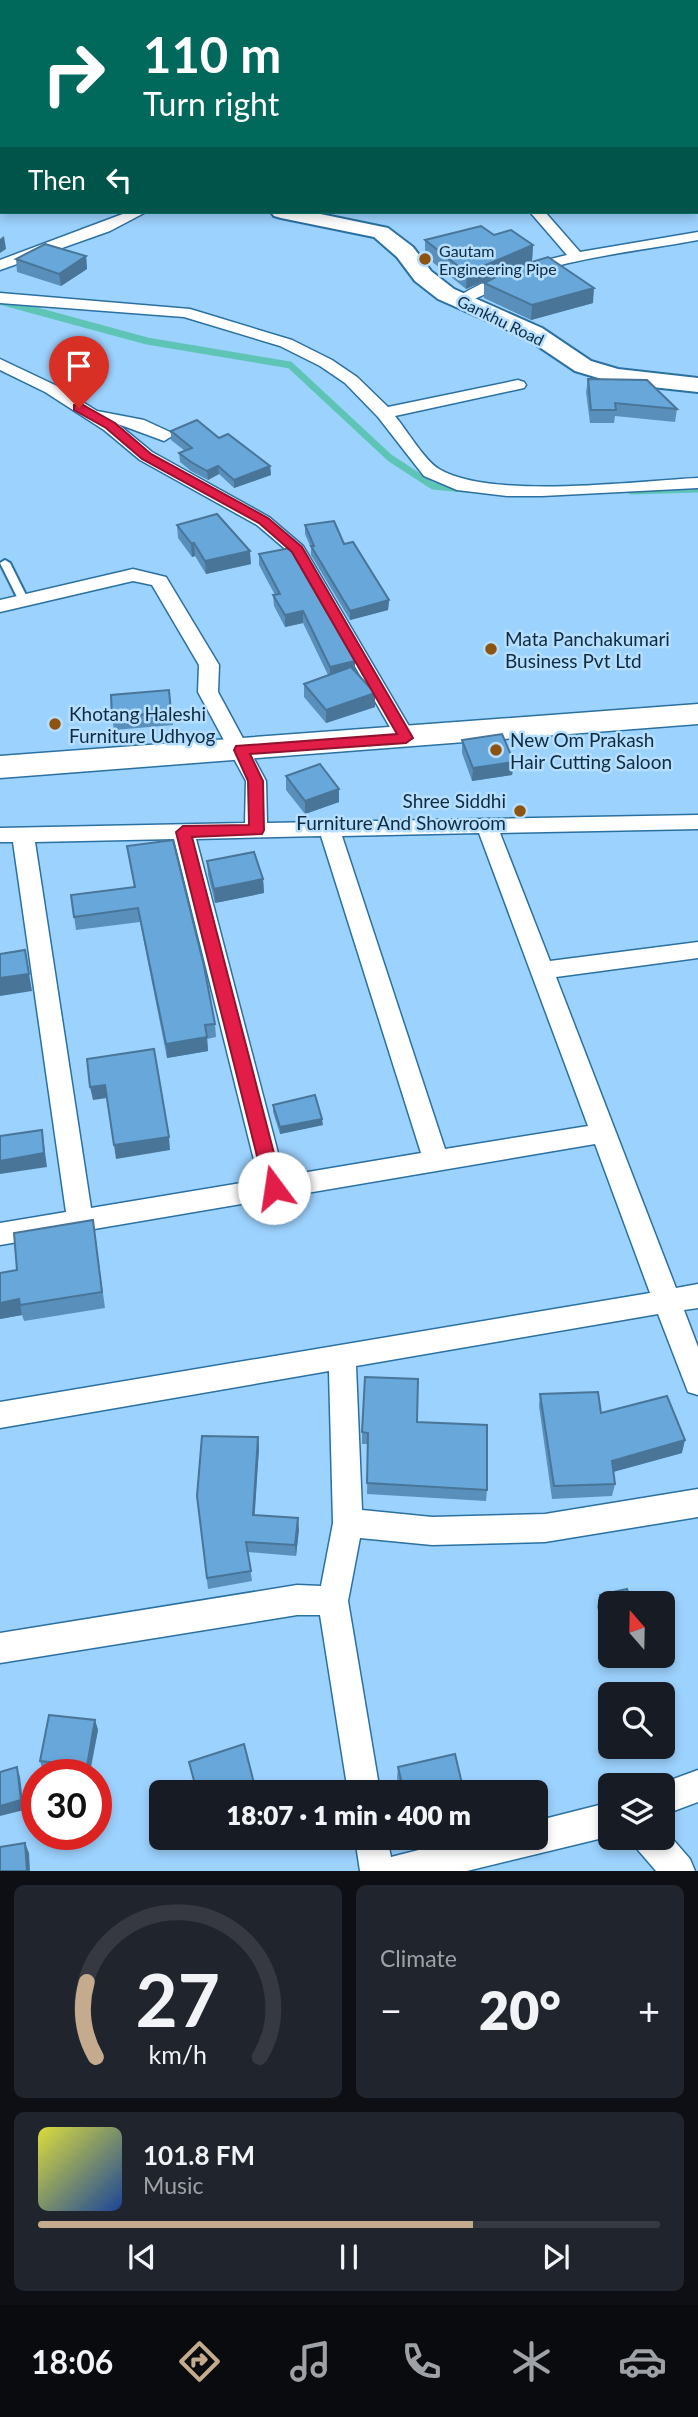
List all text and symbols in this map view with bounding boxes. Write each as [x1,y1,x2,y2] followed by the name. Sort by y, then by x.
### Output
[143,25,281,83] text: 110 m
[28,28,119,119] icon: right
[143,84,279,123] text: Turn right
[100,161,138,199] icon: left
[28,164,86,196] text: Then
[439,241,557,278] place label: Gautam Engineering Pipe
[417,251,433,267] marker: Gautam Engineering Pipe
[455,291,547,349] street label: Gankhu Road
[49,336,109,408] pin
[60,347,98,385] icon: arrive
[505,627,670,672] place label: Mata Panchakumari Business Pvt Ltd
[483,641,499,657] marker: Mata Panchakumari Business Pvt Ltd
[69,702,215,747] place label: Khotang Haleshi Furniture Udhyog
[47,716,63,732] marker: Khotang Haleshi Furniture Udhyog
[510,728,672,773] place label: New Om Prakash Hair Cutting Saloon
[488,742,504,758] marker: New Om Prakash Hair Cutting Saloon
[296,789,506,834] place label: Shree Siddhi Furniture And Showroom
[512,803,528,819] marker: Shree Siddhi Furniture And Showroom
[237,1151,311,1225] position arrow
[598,1591,676,1668] north arrow
[598,1591,675,1850] map controls
[598,1682,675,1759] button: search
[21,1759,112,1850] speed limit sign: 30
[598,1773,675,1850] button: layers
[226,1799,471,1831] text: 18:07 · 1 min · 400 m
[380,1944,457,1972] text: Climate
[136,1956,220,2044] text: 27
[479,1979,561,2041] text: 20°
[380,1987,402,2033] text: −
[638,1987,660,2033] text: +
[149,2039,207,2069] text: km/h
[143,2139,255,2171] text: 101.8 FM
[143,2171,203,2199] text: Music
[123,2238,161,2276] icon: previous
[330,2238,368,2276] icon: pause
[537,2238,575,2276] icon: next
[175,2337,224,2386] icon: directions
[286,2337,335,2386] icon: music
[397,2337,446,2386] icon: phone
[507,2337,556,2386] icon: climate
[618,2337,667,2386] icon: car
[31,2342,113,2381] text: 18:06

